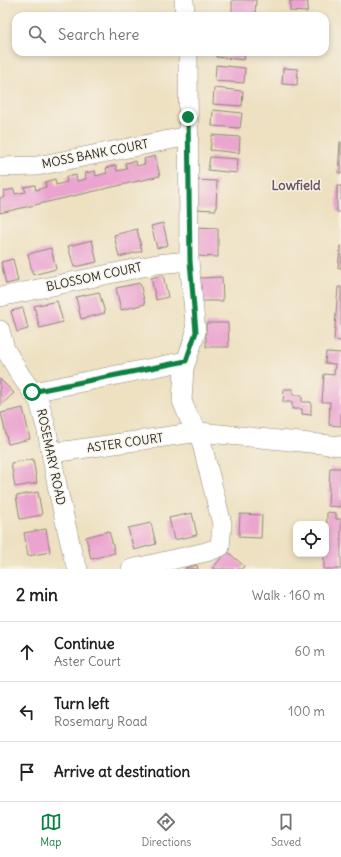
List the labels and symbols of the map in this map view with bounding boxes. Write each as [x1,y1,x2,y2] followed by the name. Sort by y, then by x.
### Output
[179,108,197,126] route end
[40,136,149,171] street label: MOSS BANK COURT
[271,177,321,194] district label: Lowfield
[45,259,143,294] street label: BLOSSOM COURT
[23,383,41,401] route start
[34,407,69,506] street label: ROSEMARY ROAD
[86,430,164,455] street label: ASTER COURT

